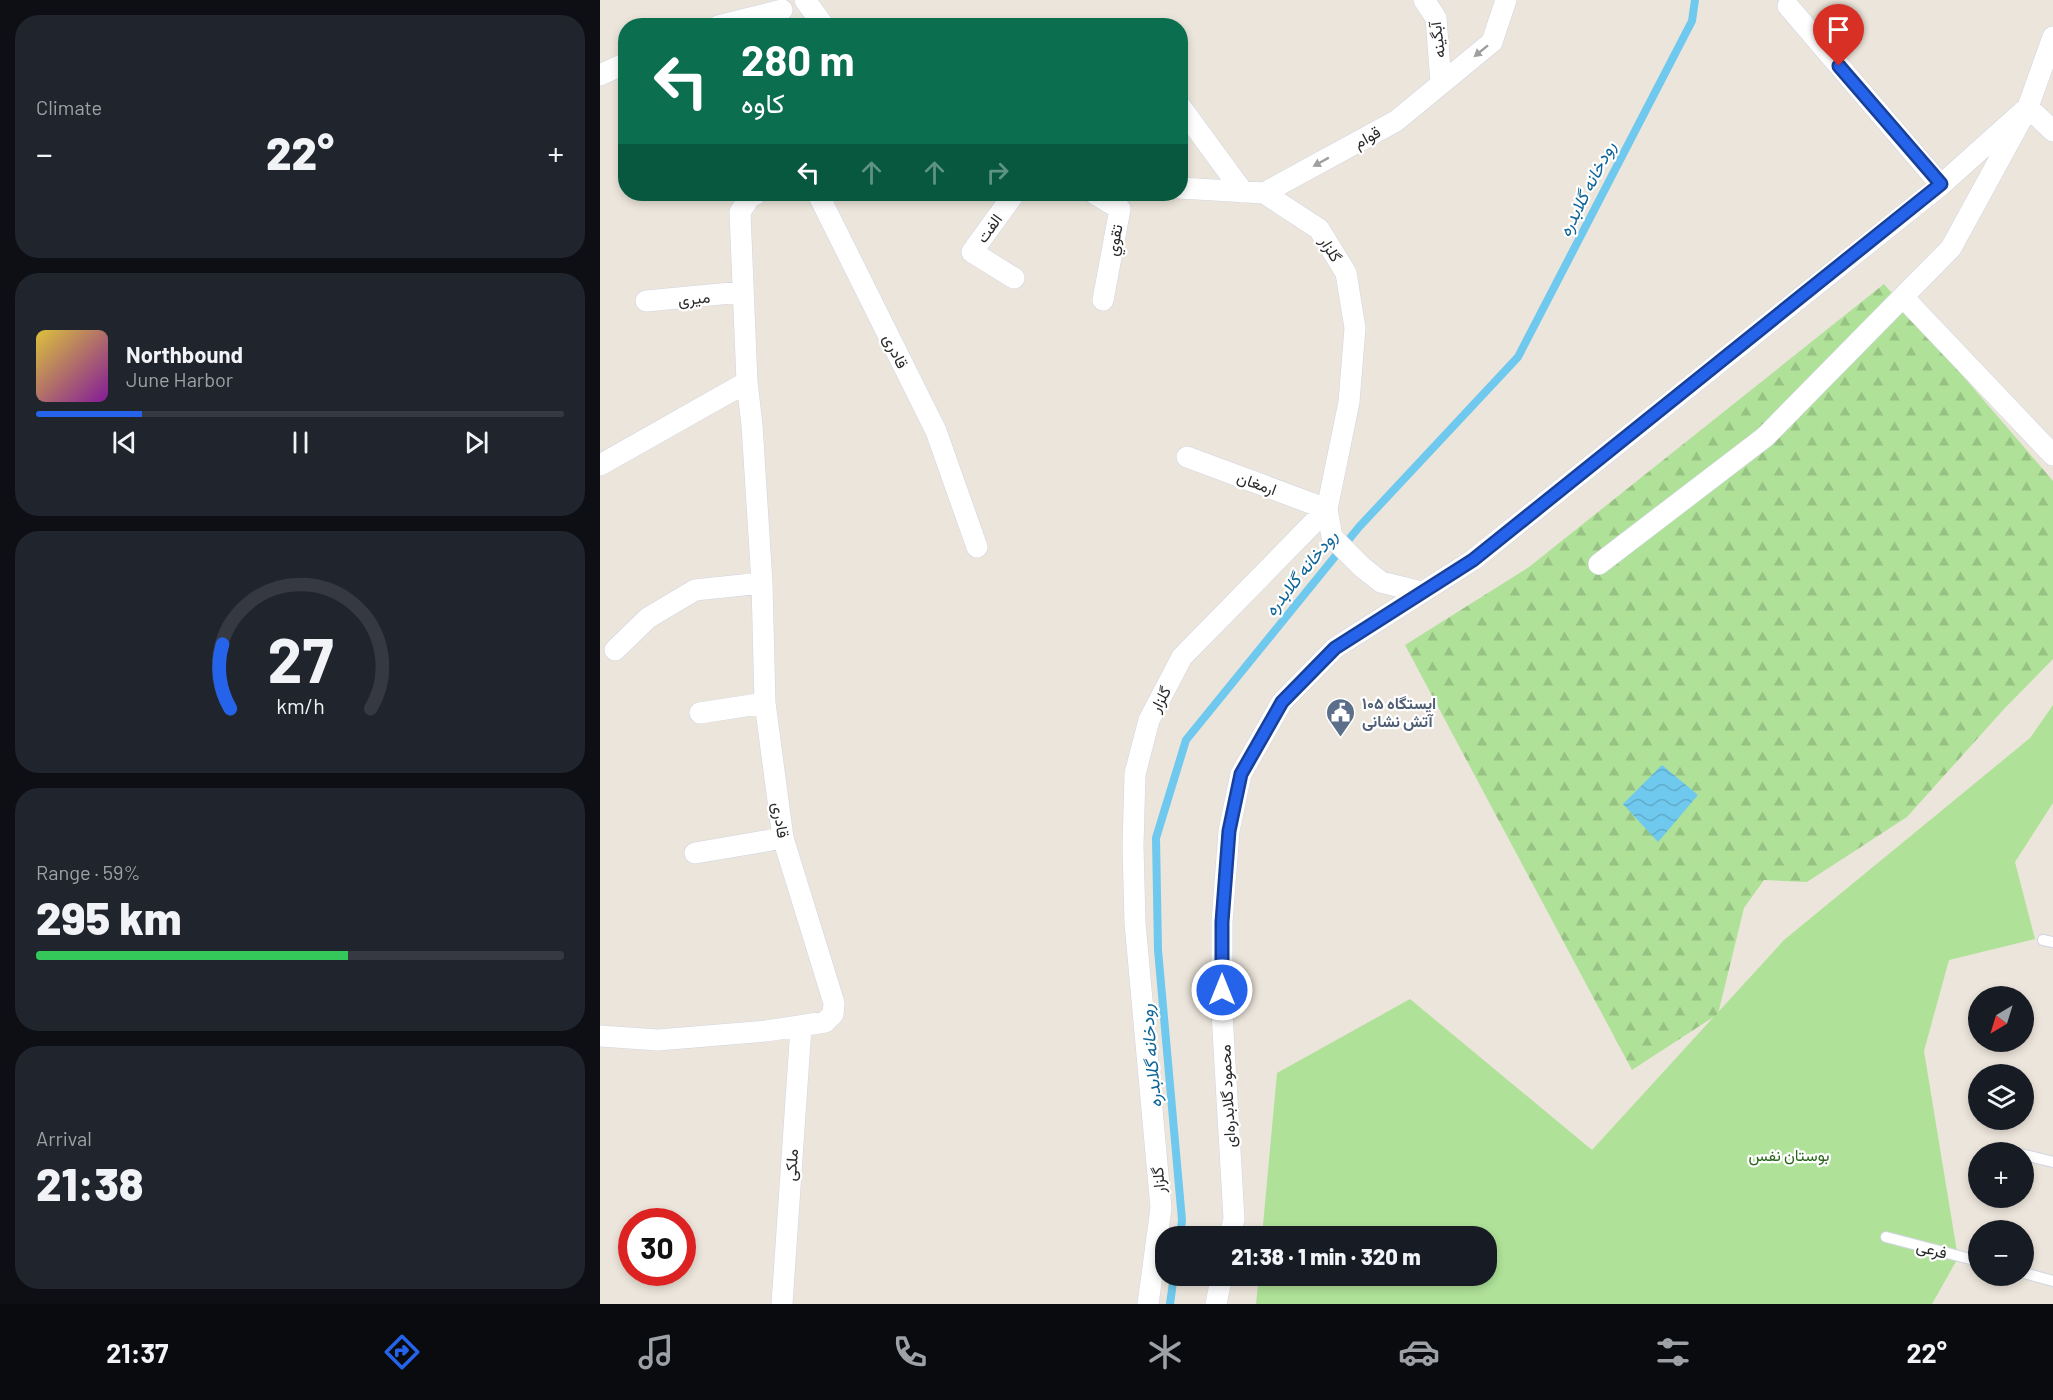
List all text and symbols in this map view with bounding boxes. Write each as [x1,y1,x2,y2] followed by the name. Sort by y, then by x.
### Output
[1813,4,1864,66] pin
[1822,13,1855,46] icon: arrive
[1425,20,1449,59] street label: آبگینه
[741,34,855,84] text: 280 m
[642,42,720,120] icon: left
[1473,44,1489,57] one-way arrow
[741,86,785,118] text: کاوه
[36,95,102,119] text: Climate
[1350,122,1384,153] street label: قوام
[266,125,334,179] text: 22°
[36,133,53,173] text: −
[547,133,564,173] text: +
[1553,137,1620,240] water label: رودخانه گلابدره
[792,156,825,189] icon: left
[855,156,888,189] icon: ahead
[918,156,951,189] icon: ahead
[981,156,1014,189] icon: right
[1313,157,1330,167] one-way arrow
[972,210,1005,246] street label: الفت
[1101,223,1131,258] street label: تقوي
[1314,232,1346,266] street label: گلزار
[677,286,711,311] street label: میری
[878,330,913,372] street label: قادری
[126,341,243,367] text: Northbound
[126,367,233,391] text: June Harbor
[108,426,141,459] icon: previous
[284,426,317,459] icon: pause
[460,426,493,459] icon: next
[1234,467,1280,500] street label: ارمغان
[1259,525,1342,620] water label: رودخانه گلابدره
[267,621,333,695] text: 27
[1144,683,1176,717] street label: گلزار
[276,693,324,718] text: km/h
[1362,693,1436,731] place label: ایستگاه ۱۰۵ آتش نشانی
[1325,696,1357,738] public building icon: ایستگاه ۱۰۵ آتش نشانی
[767,801,794,839] street label: قادری
[36,860,140,884] text: Range · 59%
[36,890,182,944] text: 295 km
[1190,958,1254,1022] position arrow
[1968,986,2034,1052] north arrow
[1968,986,2034,1286] map controls
[1135,1003,1166,1109] water label: رودخانه گلابدره
[1214,1044,1241,1148] street label: محمود گلابدره‌ای
[1968,1064,2034,1130] button: layers
[36,1126,92,1150] text: Arrival
[1968,1142,2034,1208] button: +
[1748,1145,1830,1166] park label: بوستان نفس
[780,1148,803,1182] street label: ملکی
[36,1156,144,1210] text: 21:38
[1147,1166,1170,1195] street label: گلزار
[618,1208,696,1286] speed limit sign: 30
[1968,1220,2034,1286] button: −
[1914,1235,1950,1264] street label: فرعی
[1231,1243,1421,1269] text: 21:38 · 1 min · 320 m
[381,1331,423,1373] icon: directions
[635,1331,677,1373] icon: music
[889,1331,931,1373] icon: phone
[1144,1331,1186,1373] icon: climate
[1398,1331,1440,1373] icon: car
[1652,1331,1694,1373] icon: filters
[106,1336,168,1368] text: 21:37
[1906,1336,1947,1368] text: 22°

